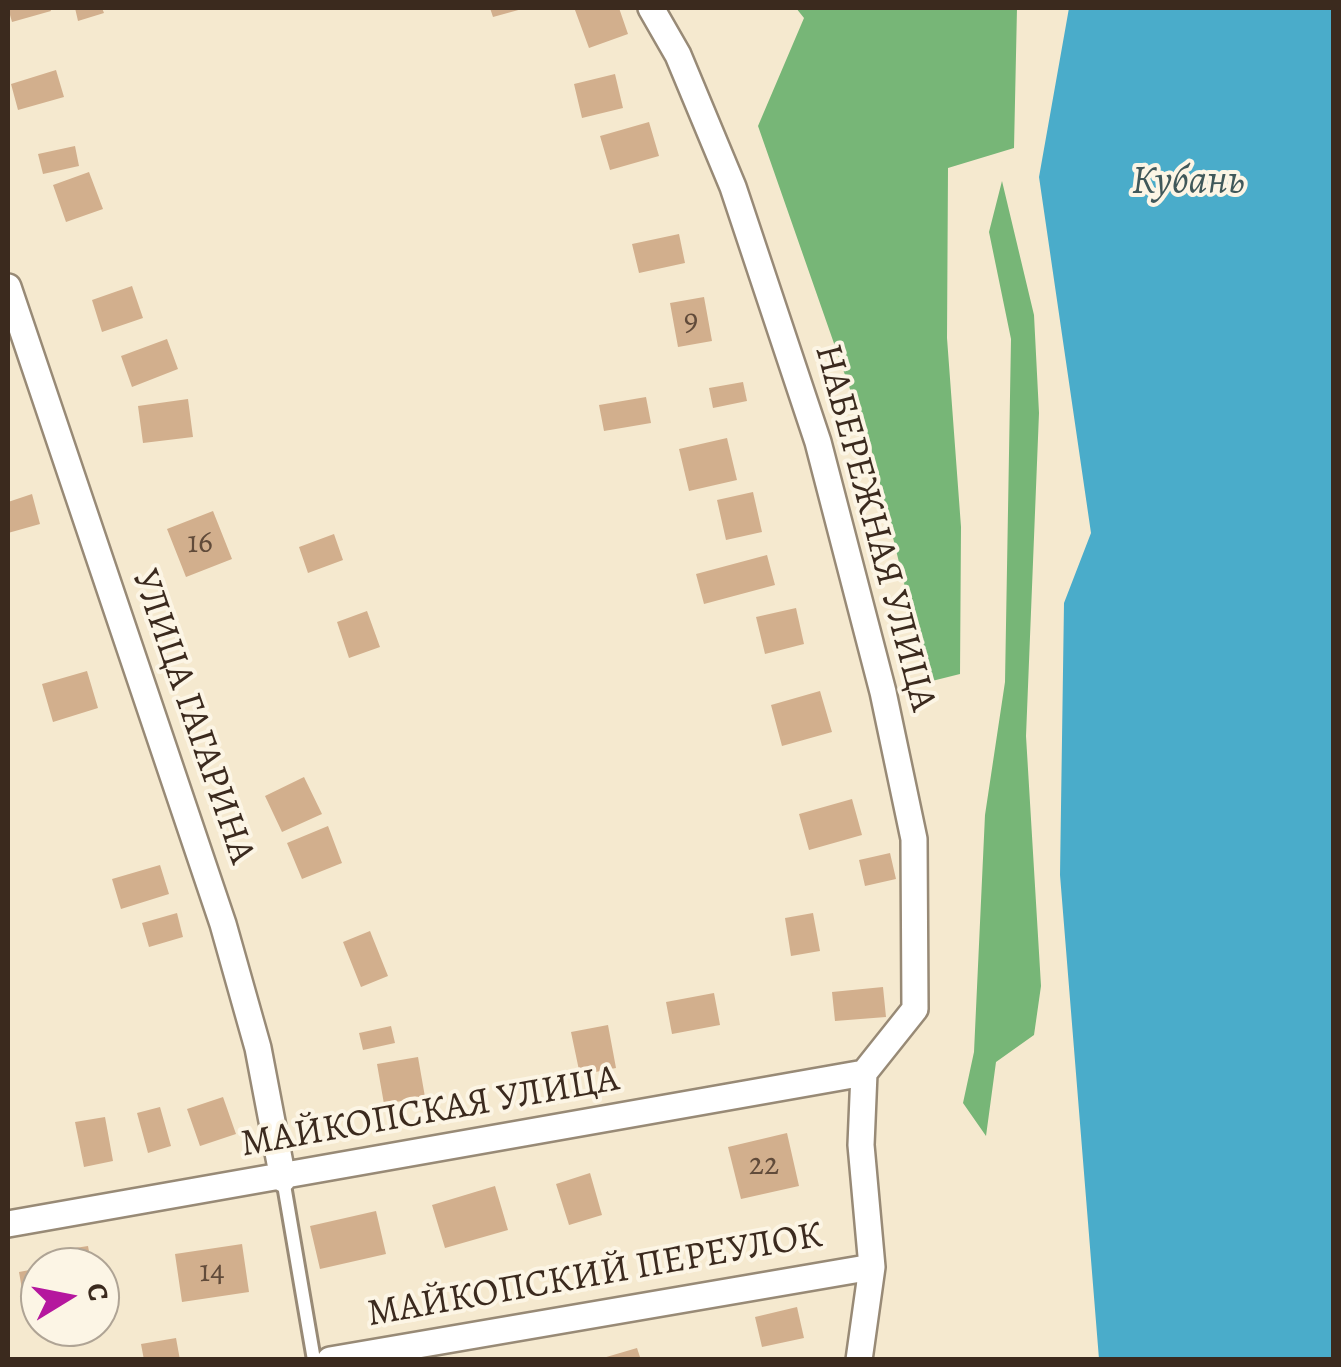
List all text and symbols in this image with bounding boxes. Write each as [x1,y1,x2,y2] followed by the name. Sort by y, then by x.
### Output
[1132,159,1244,207] water label: Кубань
[684,303,698,341] house number: 9
[803,340,945,716] street label: НАБЕРЕЖНАЯ УЛИЦА
[187,525,213,563] house number: 16
[120,564,264,870] street label: УЛИЦА ГАГАРИНА
[237,1057,623,1169] street label: МАЙКОПСКАЯ УЛИЦА
[749,1147,779,1185] house number: 22
[364,1214,826,1338] street label: МАЙКОПСКИЙ ПЕРЕУЛОК
[20,1247,120,1347] north arrow
[199,1254,225,1292] house number: 14
[77,1280,118,1304] text: С

